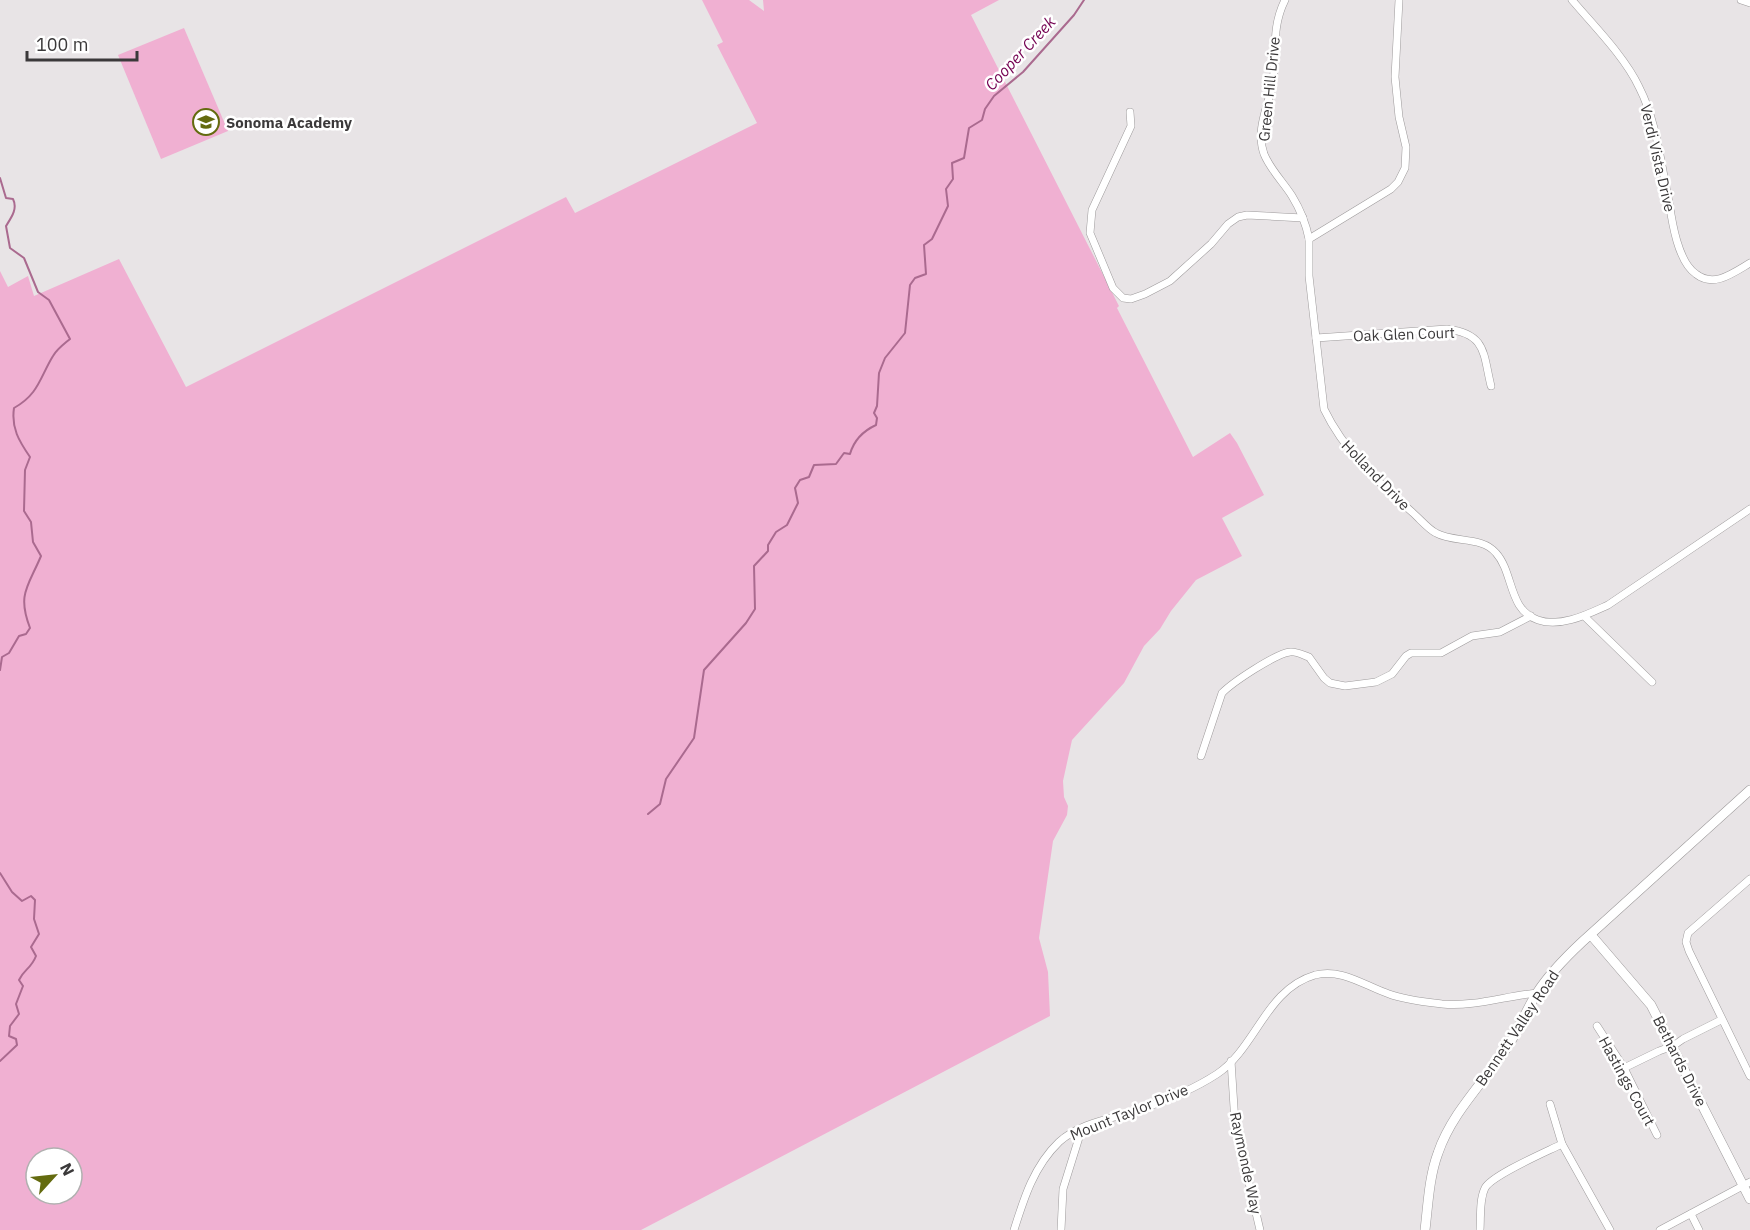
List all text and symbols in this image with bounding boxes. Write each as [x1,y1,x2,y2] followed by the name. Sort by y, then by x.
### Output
[981,11,1060,94] water label: Cooper Creek
[27,24,136,62] scale bar
[36,33,88,56] text: 100 m
[1254,36,1284,142] street label: Green Hill Drive
[1636,102,1680,214] street label: Verdi Vista Drive
[191,107,221,137] school or university icon: Sonoma Academy
[226,113,352,132] place label: Sonoma Academy
[1353,323,1455,345] street label: Oak Glen Court
[1338,436,1414,514] street label: Holland Drive
[1471,966,1563,1090] street label: Bennett Valley Road
[1649,1012,1711,1110] street label: Bethards Drive
[1595,1033,1659,1129] street label: Hastings Court
[1067,1080,1191,1144] street label: Mount Taylor Drive
[1226,1110,1266,1216] street label: Raymonde Way
[24,1146,84,1206] north arrow
[56,1159,79,1179] text: N

